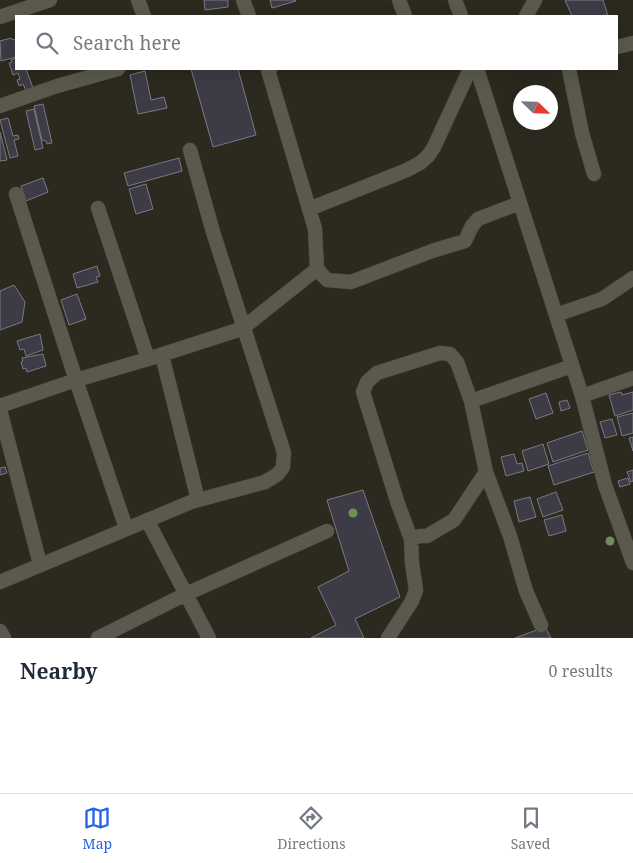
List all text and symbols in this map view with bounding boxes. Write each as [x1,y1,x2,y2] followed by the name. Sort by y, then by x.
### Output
[15,15,618,70] search box
[33,29,61,57] icon: search
[73,30,181,56] text: Search here
[513,85,558,130] north arrow
[20,657,98,685] text: Nearby
[549,660,613,682] text: 0 results
[83,804,112,853] tab: Map
[277,804,346,853] tab: Directions
[511,804,550,853] tab: Saved

